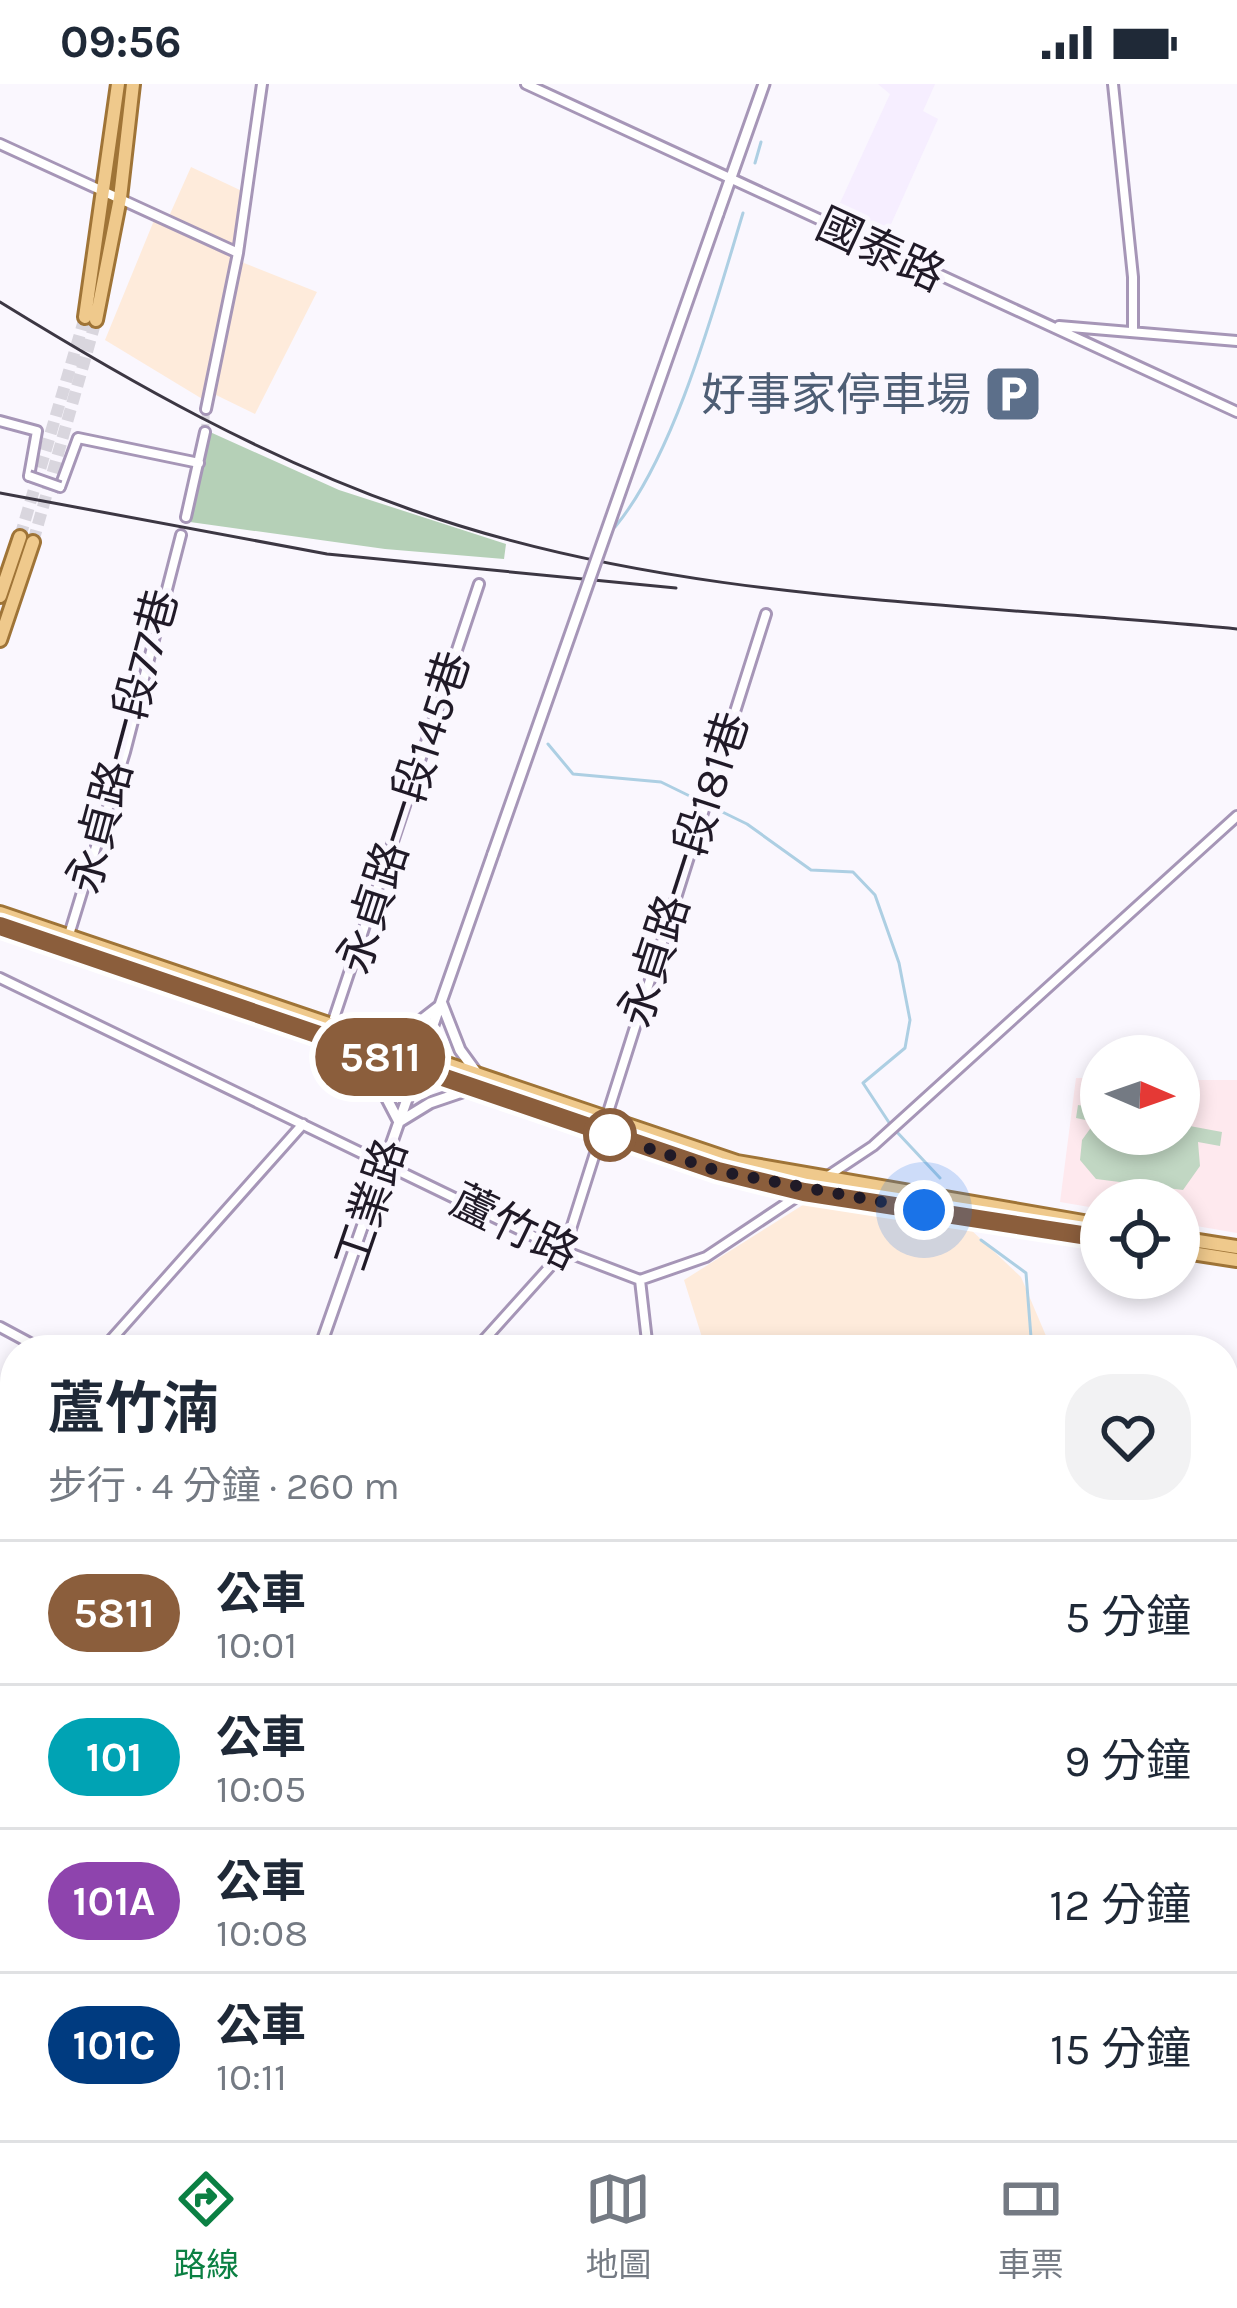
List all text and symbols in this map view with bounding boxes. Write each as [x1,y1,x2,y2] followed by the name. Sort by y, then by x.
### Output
[60,16,182,68] text: 09:56
[808,198,953,302] street label: 國泰路
[982,363,1044,425] parking icon: 好事家停車場
[701,369,971,421] place label: 好事家停車場
[57,584,188,899] street label: 永貞路一段77巷
[327,645,481,980] street label: 永貞路一段145巷
[609,706,759,1033] street label: 永貞路一段181巷
[296,1018,464,1096] line badge: 5811
[339,1032,421,1082] text: 5811
[1080,1035,1200,1155] north arrow
[1080,1035,1200,1299] map controls
[585,1110,635,1160] unlabelled marker
[324,1132,418,1277] street label: 工業路
[442,1174,587,1280] street label: 蘆竹路
[1080,1179,1200,1299] button: locate
[894,1180,954,1240] your location
[1065,1374,1191,1500] button: heart
[48,1376,219,1442] text: 蘆竹湳
[48,1463,400,1509] text: 步行 · 4 分鐘 · 260 m
[216,1568,306,1620] text: 公車
[73,1588,155,1638] text: 5811
[1065,1591,1191,1643] text: 5 分鐘
[216,1622,297,1668] text: 10:01
[216,1712,306,1764] text: 公車
[86,1732,142,1782] text: 101
[1064,1735,1191,1787] text: 9 分鐘
[216,1766,306,1812] text: 10:05
[216,1856,306,1908] text: 公車
[73,1876,155,1926] text: 101A
[1049,1879,1191,1931] text: 12 分鐘
[216,1910,308,1956] text: 10:08
[216,2000,306,2052] text: 公車
[72,2020,156,2070] text: 101C
[1050,2023,1191,2075] text: 15 分鐘
[216,2054,287,2100] text: 10:11
[173,2166,239,2286] tab: 路線
[585,2166,651,2286] tab: 地圖
[998,2166,1064,2286] tab: 車票

